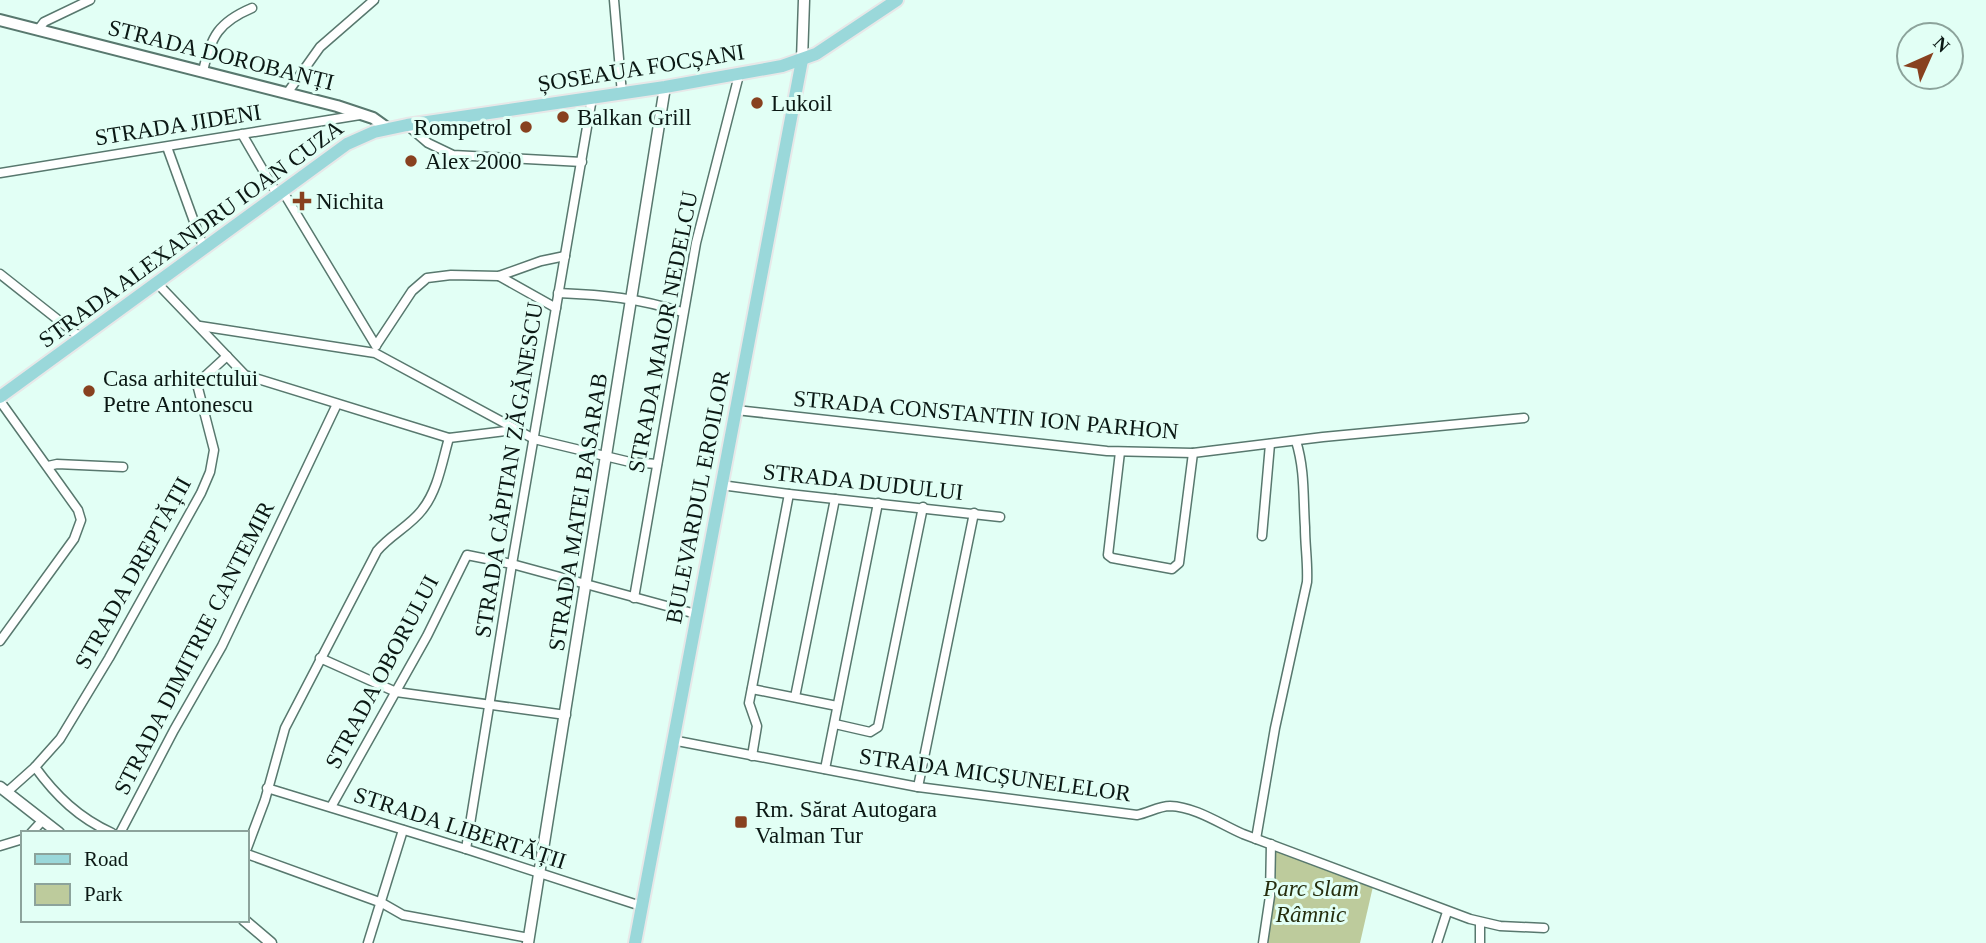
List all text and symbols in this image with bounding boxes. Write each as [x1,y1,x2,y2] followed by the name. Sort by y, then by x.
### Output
[105,15,337,96] street label: STRADA DOROBANȚI
[1895,21,1965,91] north arrow
[1929,32,1954,57] text: N
[536,39,746,97] street label: ȘOSEAUA FOCȘANI
[771,91,832,116] place label: Lukoil
[749,95,765,111] marker: Lukoil
[93,100,263,150] street label: STRADA JIDENI
[577,105,691,130] place label: Balkan Grill
[555,109,571,125] marker: Balkan Grill
[34,115,348,353] street label: STRADA ALEXANDRU IOAN CUZA
[414,115,512,140] place label: Rompetrol
[518,119,534,135] marker: Rompetrol
[425,149,521,174] place label: Alex 2000
[403,153,419,169] marker: Alex 2000
[316,189,384,214] place label: Nichita
[623,189,703,475] street label: STRADA MAIOR NEDELCU
[294,193,310,209] marker: Nichita
[470,300,548,640] street label: STRADA CĂPITAN ZĂGĂNESCU
[103,366,258,417] place label: Casa arhitectului Petre Antonescu
[661,368,735,626] street label: BULEVARDUL EROILOR
[544,371,612,653] street label: STRADA MATEI BASARAB
[81,383,97,399] marker: Casa arhitectului Petre Antonescu
[792,386,1180,444] street label: STRADA CONSTANTIN ION PARHON
[762,459,964,505] street label: STRADA DUDULUI
[70,473,197,674] street label: STRADA DREPTĂȚII
[109,497,279,799] street label: STRADA DIMITRIE CANTEMIR
[320,571,444,773] street label: STRADA OBORULUI
[858,744,1133,807] street label: STRADA MICȘUNELELOR
[350,782,569,875] street label: STRADA LIBERTĂȚII
[755,797,937,848] place label: Rm. Sărat Autogara Valman Tur
[733,814,749,830] marker: Rm. Sărat Autogara Valman Tur
[21,831,248,922] legend
[84,847,129,871] text: Road
[1262,876,1359,927] park label: Parc Slam Râmnic
[84,882,123,906] text: Park

